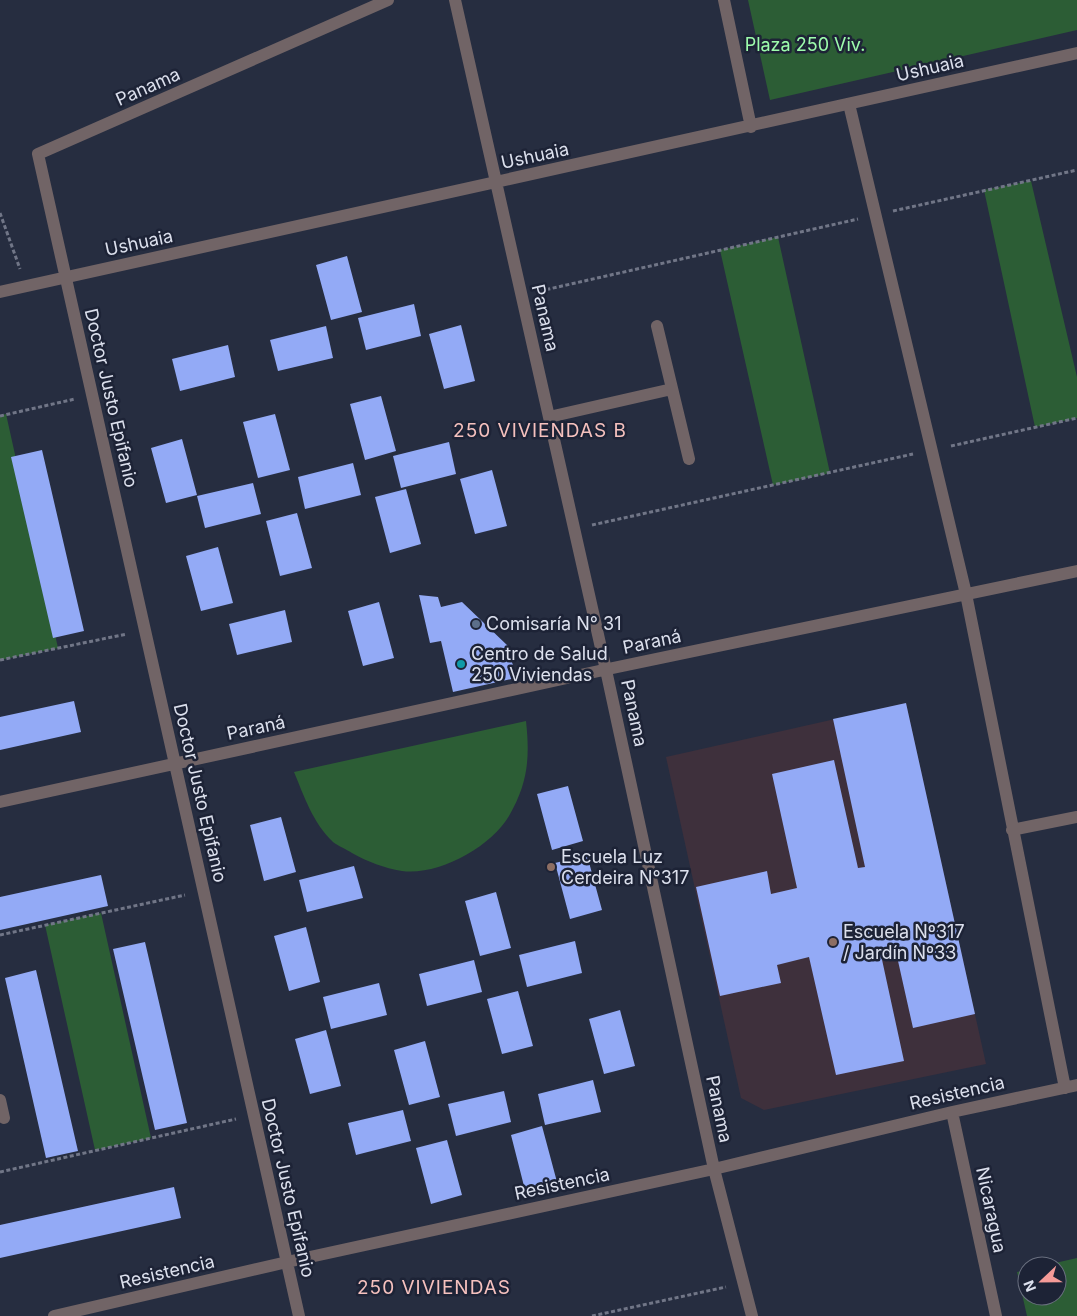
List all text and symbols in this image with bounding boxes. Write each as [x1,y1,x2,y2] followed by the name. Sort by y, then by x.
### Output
[745,34,865,55] park label: Plaza 250 Viv.
[894,50,966,85] street label: Ushuaia
[112,63,183,110] street label: Panama
[499,138,571,173] street label: Ushuaia
[103,225,175,260] street label: Ushuaia
[528,282,563,353] street label: Panama
[81,306,142,489] street label: Doctor Justo Epifanio
[453,419,627,442] district label: 250 VIVIENDAS B
[486,613,622,634] place label: Comisaría N° 31
[470,618,482,630] marker: Comisaría N° 31
[621,625,683,658] street label: Paraná
[471,643,608,685] place label: Centro de Salud 250 Viviendas
[455,658,467,670] marker: Centro de Salud 250 Viviendas
[617,677,652,748] street label: Panama
[170,701,231,884] street label: Doctor Justo Epifanio
[225,711,287,744] street label: Paraná
[561,846,689,888] place label: Escuela Luz Cerdeira N°317
[545,861,557,873] marker: Escuela Luz Cerdeira N°317
[843,921,965,963] place label: Escuela Nº317 / Jardín Nº33
[827,936,839,948] marker: Escuela Nº317 / Jardín Nº33
[907,1071,1006,1114] street label: Resistencia
[702,1073,737,1144] street label: Panama
[258,1096,319,1279] street label: Doctor Justo Epifanio
[512,1163,611,1204] street label: Resistencia
[972,1165,1011,1255] street label: Nicaragua
[117,1250,216,1293] street label: Resistencia
[1017,1256,1067,1306] north arrow
[357,1276,511,1299] district label: 250 VIVIENDAS
[1020,1278,1039,1294] text: N

